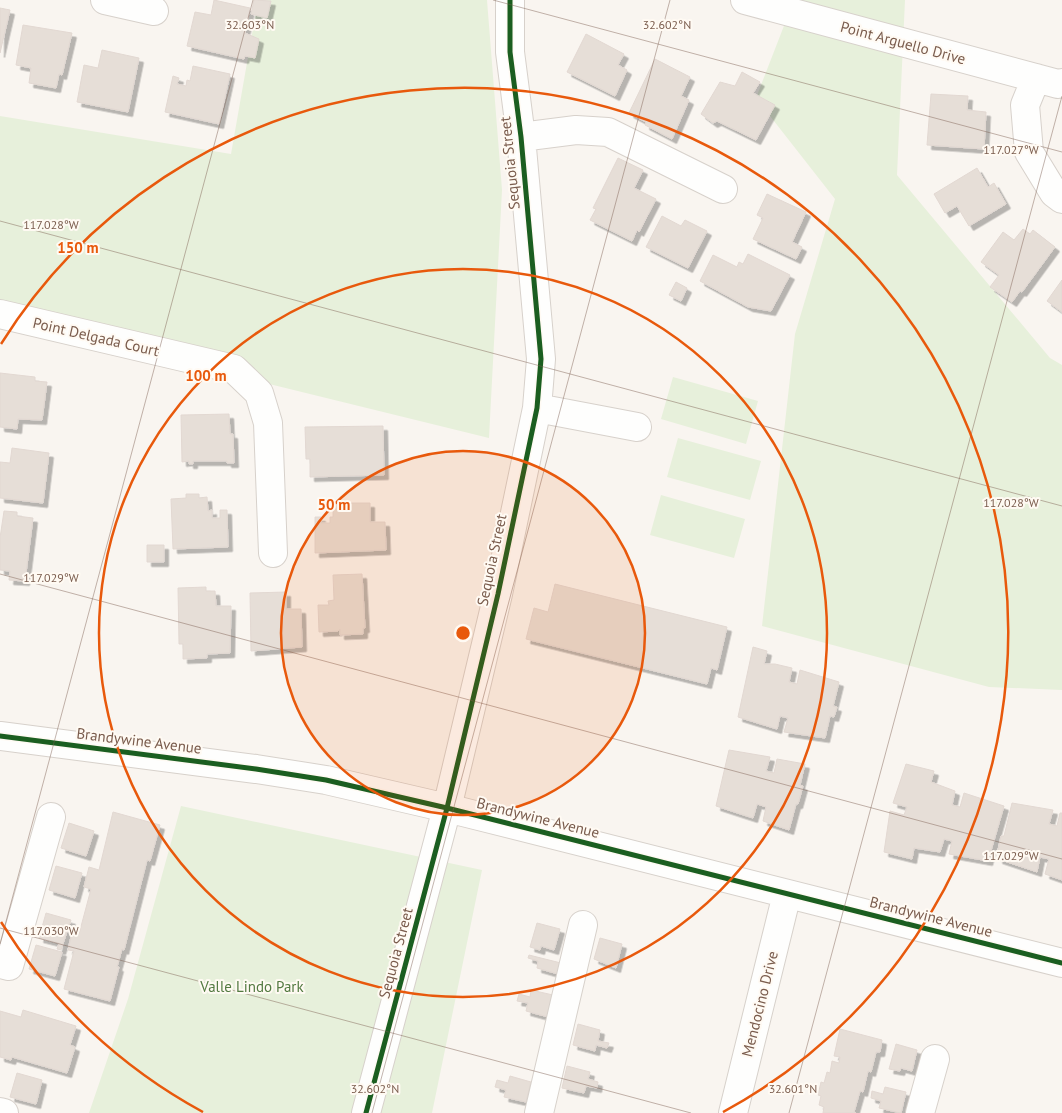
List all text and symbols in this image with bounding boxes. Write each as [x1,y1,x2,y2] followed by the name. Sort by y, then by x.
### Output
[226,17,274,32] text: 32.603°N
[643,17,691,32] text: 32.602°N
[838,17,968,68] street label: Point Arguello Drive
[495,116,524,210] street label: Sequoia Street
[983,142,1039,157] text: 117.027°W
[23,217,79,232] text: 117.028°W
[57,238,99,257] text: 150 m
[31,313,161,360] street label: Point Delgada Court
[185,366,227,385] text: 100 m
[318,495,350,514] text: 50 m
[983,495,1039,510] text: 117.028°W
[473,512,511,608] street label: Sequoia Street
[23,570,79,585] text: 117.029°W
[454,624,472,642] centre of rings
[75,723,203,758] street label: Brandywine Avenue
[475,793,602,842] street label: Brandywine Avenue
[983,848,1039,863] text: 117.029°W
[868,892,995,941] street label: Brandywine Avenue
[374,905,417,1000] street label: Sequoia Street
[23,923,79,938] text: 117.030°W
[737,949,782,1059] street label: Mendocino Drive
[199,977,304,996] park label: Valle Lindo Park
[351,1081,399,1096] text: 32.602°N
[769,1081,817,1096] text: 32.601°N

